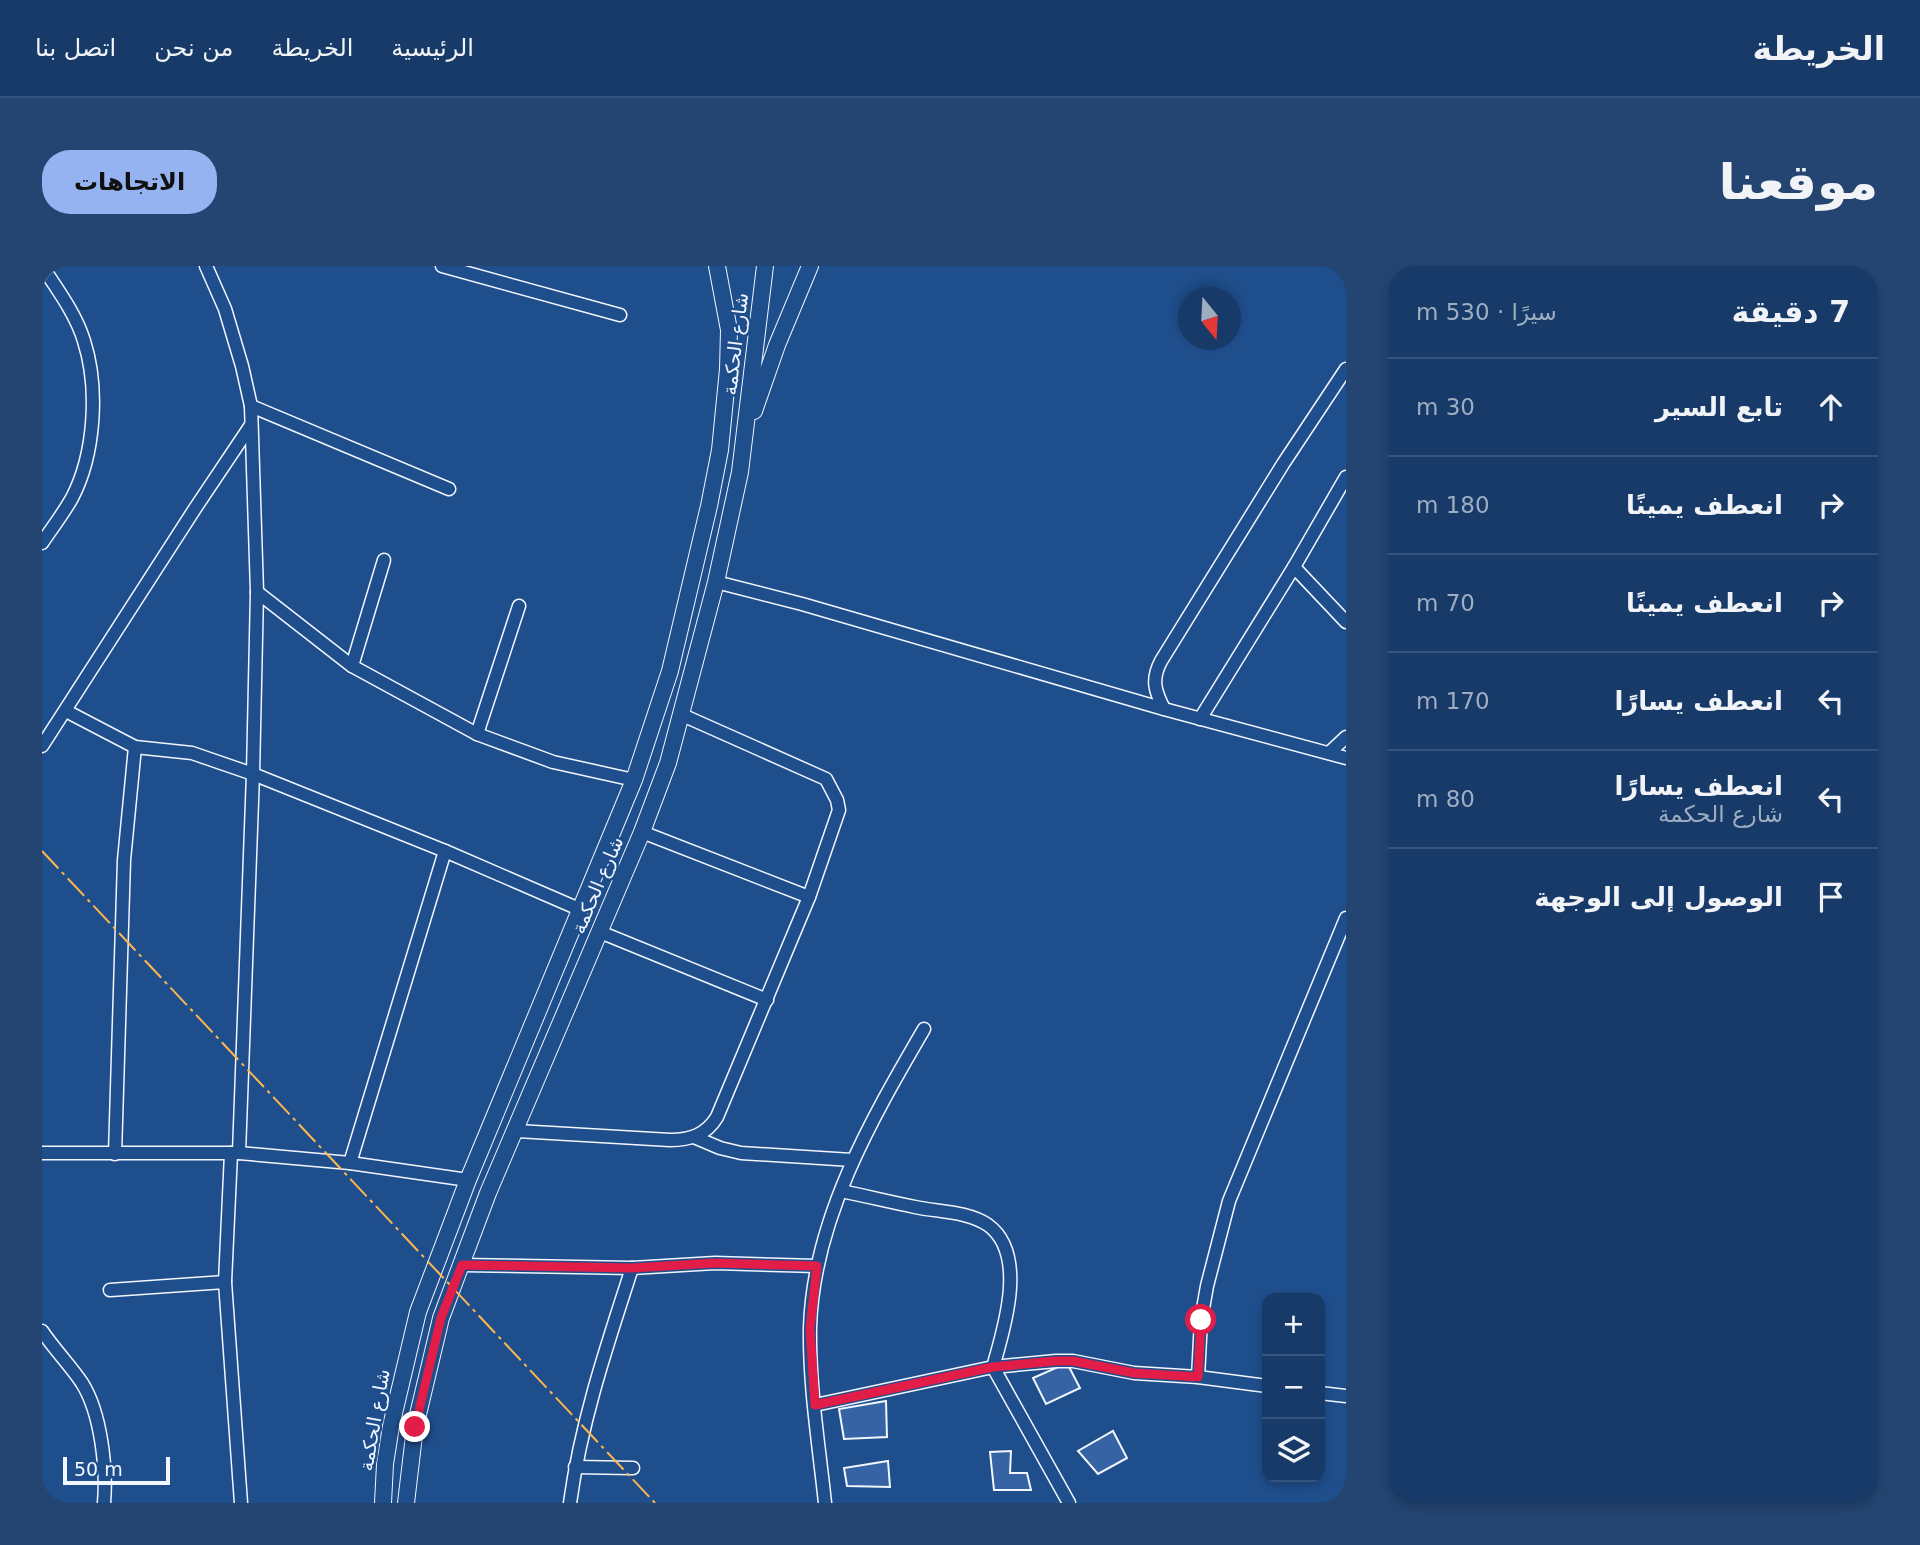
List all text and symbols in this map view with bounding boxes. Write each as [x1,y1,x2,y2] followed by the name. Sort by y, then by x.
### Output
[1752,29,1885,68] text: الخريطة
[35,34,116,62] text: اتصل بنا
[154,34,233,62] text: من نحن
[271,34,353,62] text: الخريطة
[391,34,474,62] text: الرئيسية
[42,150,217,214] button: الاتجاهات
[1719,154,1878,211] text: موقعنا
[1178,287,1241,350] north arrow
[718,291,753,397] street label: شارع الحكمة
[1732,294,1850,329] text: 7 دقيقة
[1416,299,1557,325] text: سيرًا · 530 m
[1812,388,1850,426] icon: ahead
[1655,392,1783,422] text: تابع السير
[1416,394,1475,420] text: 30 m
[1812,486,1850,524] icon: right
[1626,490,1783,520] text: انعطف يمينًا
[1416,492,1490,518] text: 180 m
[1812,584,1850,622] icon: right
[1626,588,1783,618] text: انعطف يمينًا
[1416,590,1475,616] text: 70 m
[1812,682,1850,720] icon: left
[1614,686,1783,716] text: انعطف يسارًا
[1416,688,1490,714] text: 170 m
[1614,771,1783,801] text: انعطف يسارًا
[1812,780,1850,818] icon: left
[1416,786,1475,812] text: 80 m
[1658,801,1783,827] text: شارع الحكمة
[567,833,628,937] street label: شارع الحكمة
[1812,878,1850,916] icon: arrive
[1534,882,1783,912] text: الوصول إلى الوجهة
[1262,1293,1325,1482] map controls
[1262,1293,1325,1356] button: +
[1185,1304,1216,1335] route start
[1262,1356,1325,1419] button: −
[354,1367,395,1473] street label: شارع الحكمة
[399,1411,430,1442] route end
[1262,1419,1325,1482] button: layers
[63,1454,170,1486] scale bar
[74,1458,123,1480] text: 50 m

